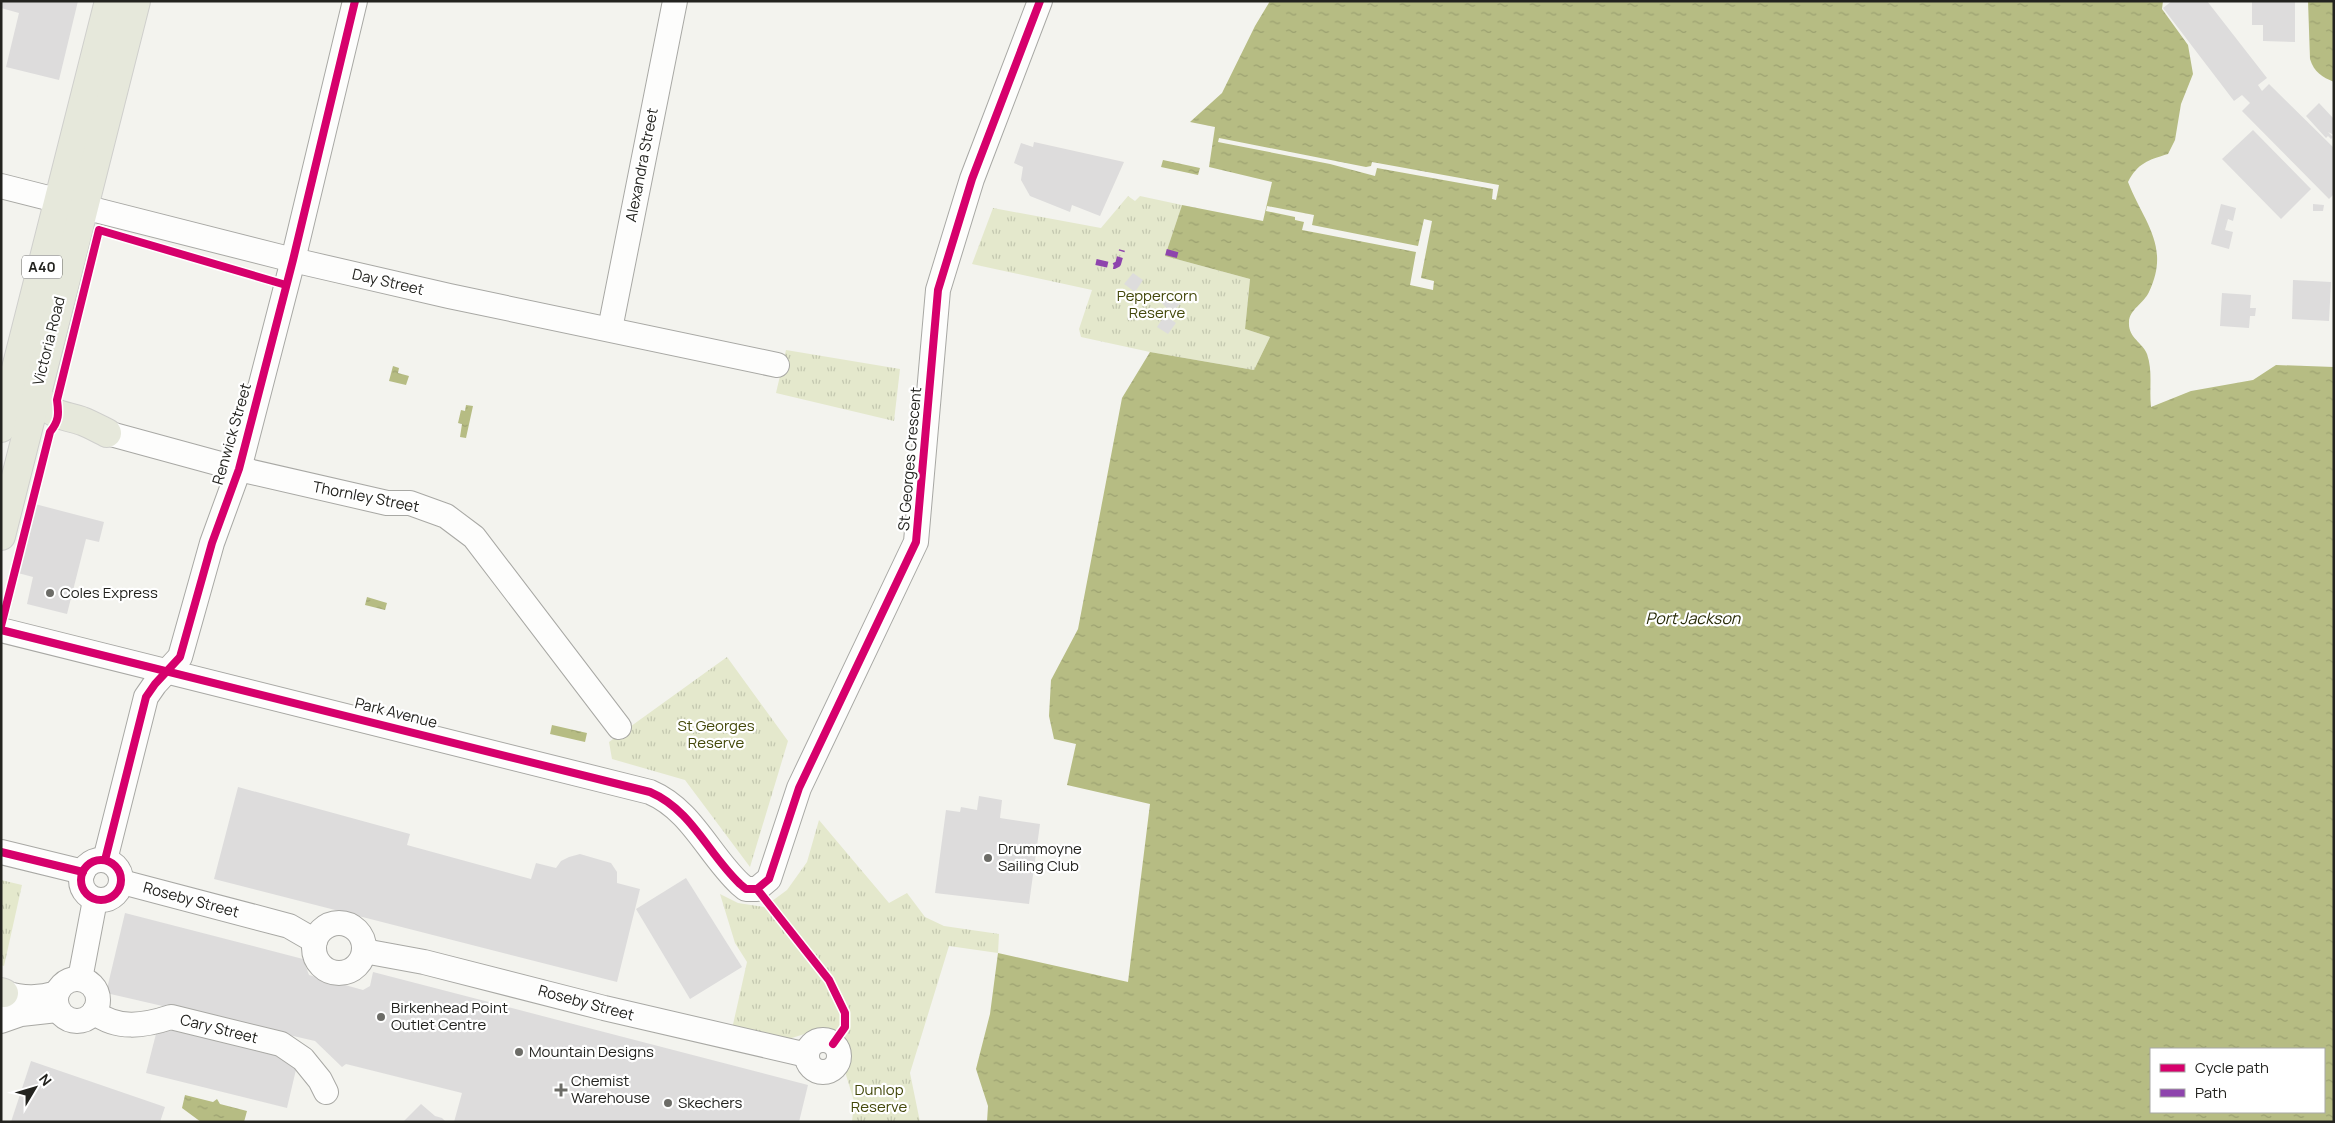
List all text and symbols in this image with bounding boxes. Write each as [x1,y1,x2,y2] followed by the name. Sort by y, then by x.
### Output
[620,106,663,224] street label: Alexandra Street
[22,256,62,278] road number: A40
[350,263,426,300] street label: Day Street
[1117,285,1197,323] park label: Peppercorn Reserve
[27,294,70,388] street label: Victoria Road
[207,381,256,487] street label: Renwick Street
[893,386,926,532] street label: St Georges Crescent
[311,476,421,517] street label: Thornley Street
[60,582,158,603] place label: Coles Express
[44,587,56,599] marker: Coles Express
[1646,607,1741,629] water label: Port Jackson
[353,692,440,733] street label: Park Avenue
[677,715,755,753] park label: St Georges Reserve
[998,838,1082,876] place label: Drummoyne Sailing Club
[982,852,994,864] marker: Drummoyne Sailing Club
[141,877,241,922] street label: Roseby Street
[536,980,636,1025] street label: Roseby Street
[391,997,508,1035] place label: Birkenhead Point Outlet Centre
[178,1009,260,1048] street label: Cary Street
[375,1011,387,1023] marker: Birkenhead Point Outlet Centre
[529,1041,654,1062] place label: Mountain Designs
[513,1046,525,1058] marker: Mountain Designs
[2150,1048,2325,1113] legend
[2195,1057,2269,1078] text: Cycle path
[10,1063,60,1113] north arrow
[35,1070,56,1090] text: N
[571,1070,650,1108] place label: Chemist Warehouse
[851,1079,907,1117] park label: Dunlop Reserve
[2195,1082,2227,1103] text: Path
[555,1084,567,1096] marker: Chemist Warehouse
[678,1092,742,1113] place label: Skechers
[662,1097,674,1109] marker: Skechers

